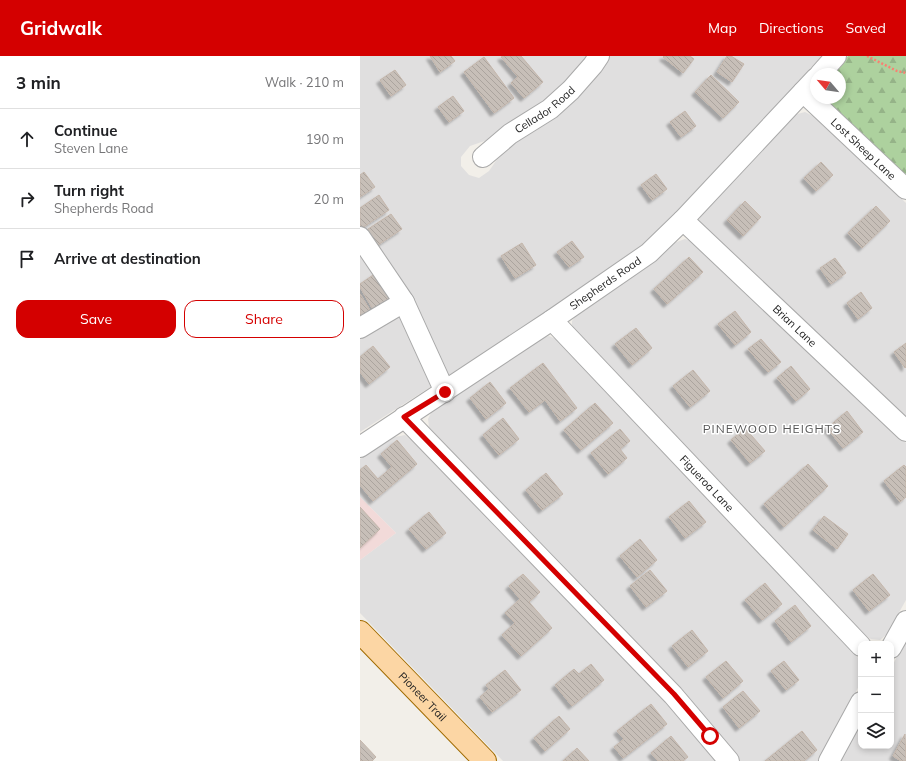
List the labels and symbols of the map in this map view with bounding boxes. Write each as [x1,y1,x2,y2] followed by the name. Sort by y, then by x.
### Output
[810,68,846,104] north arrow
[512,83,578,136] street label: Cellador Road
[828,115,899,183] street label: Lost Sheep Lane
[567,253,644,313] street label: Shepherds Road
[770,302,820,350] street label: Brian Lane
[436,383,454,401] route end
[703,421,841,436] district label: PINEWOOD HEIGHTS
[677,452,737,514] street label: Figueroa Lane
[396,669,450,724] street label: Pioneer Trail
[701,727,719,745] route start

